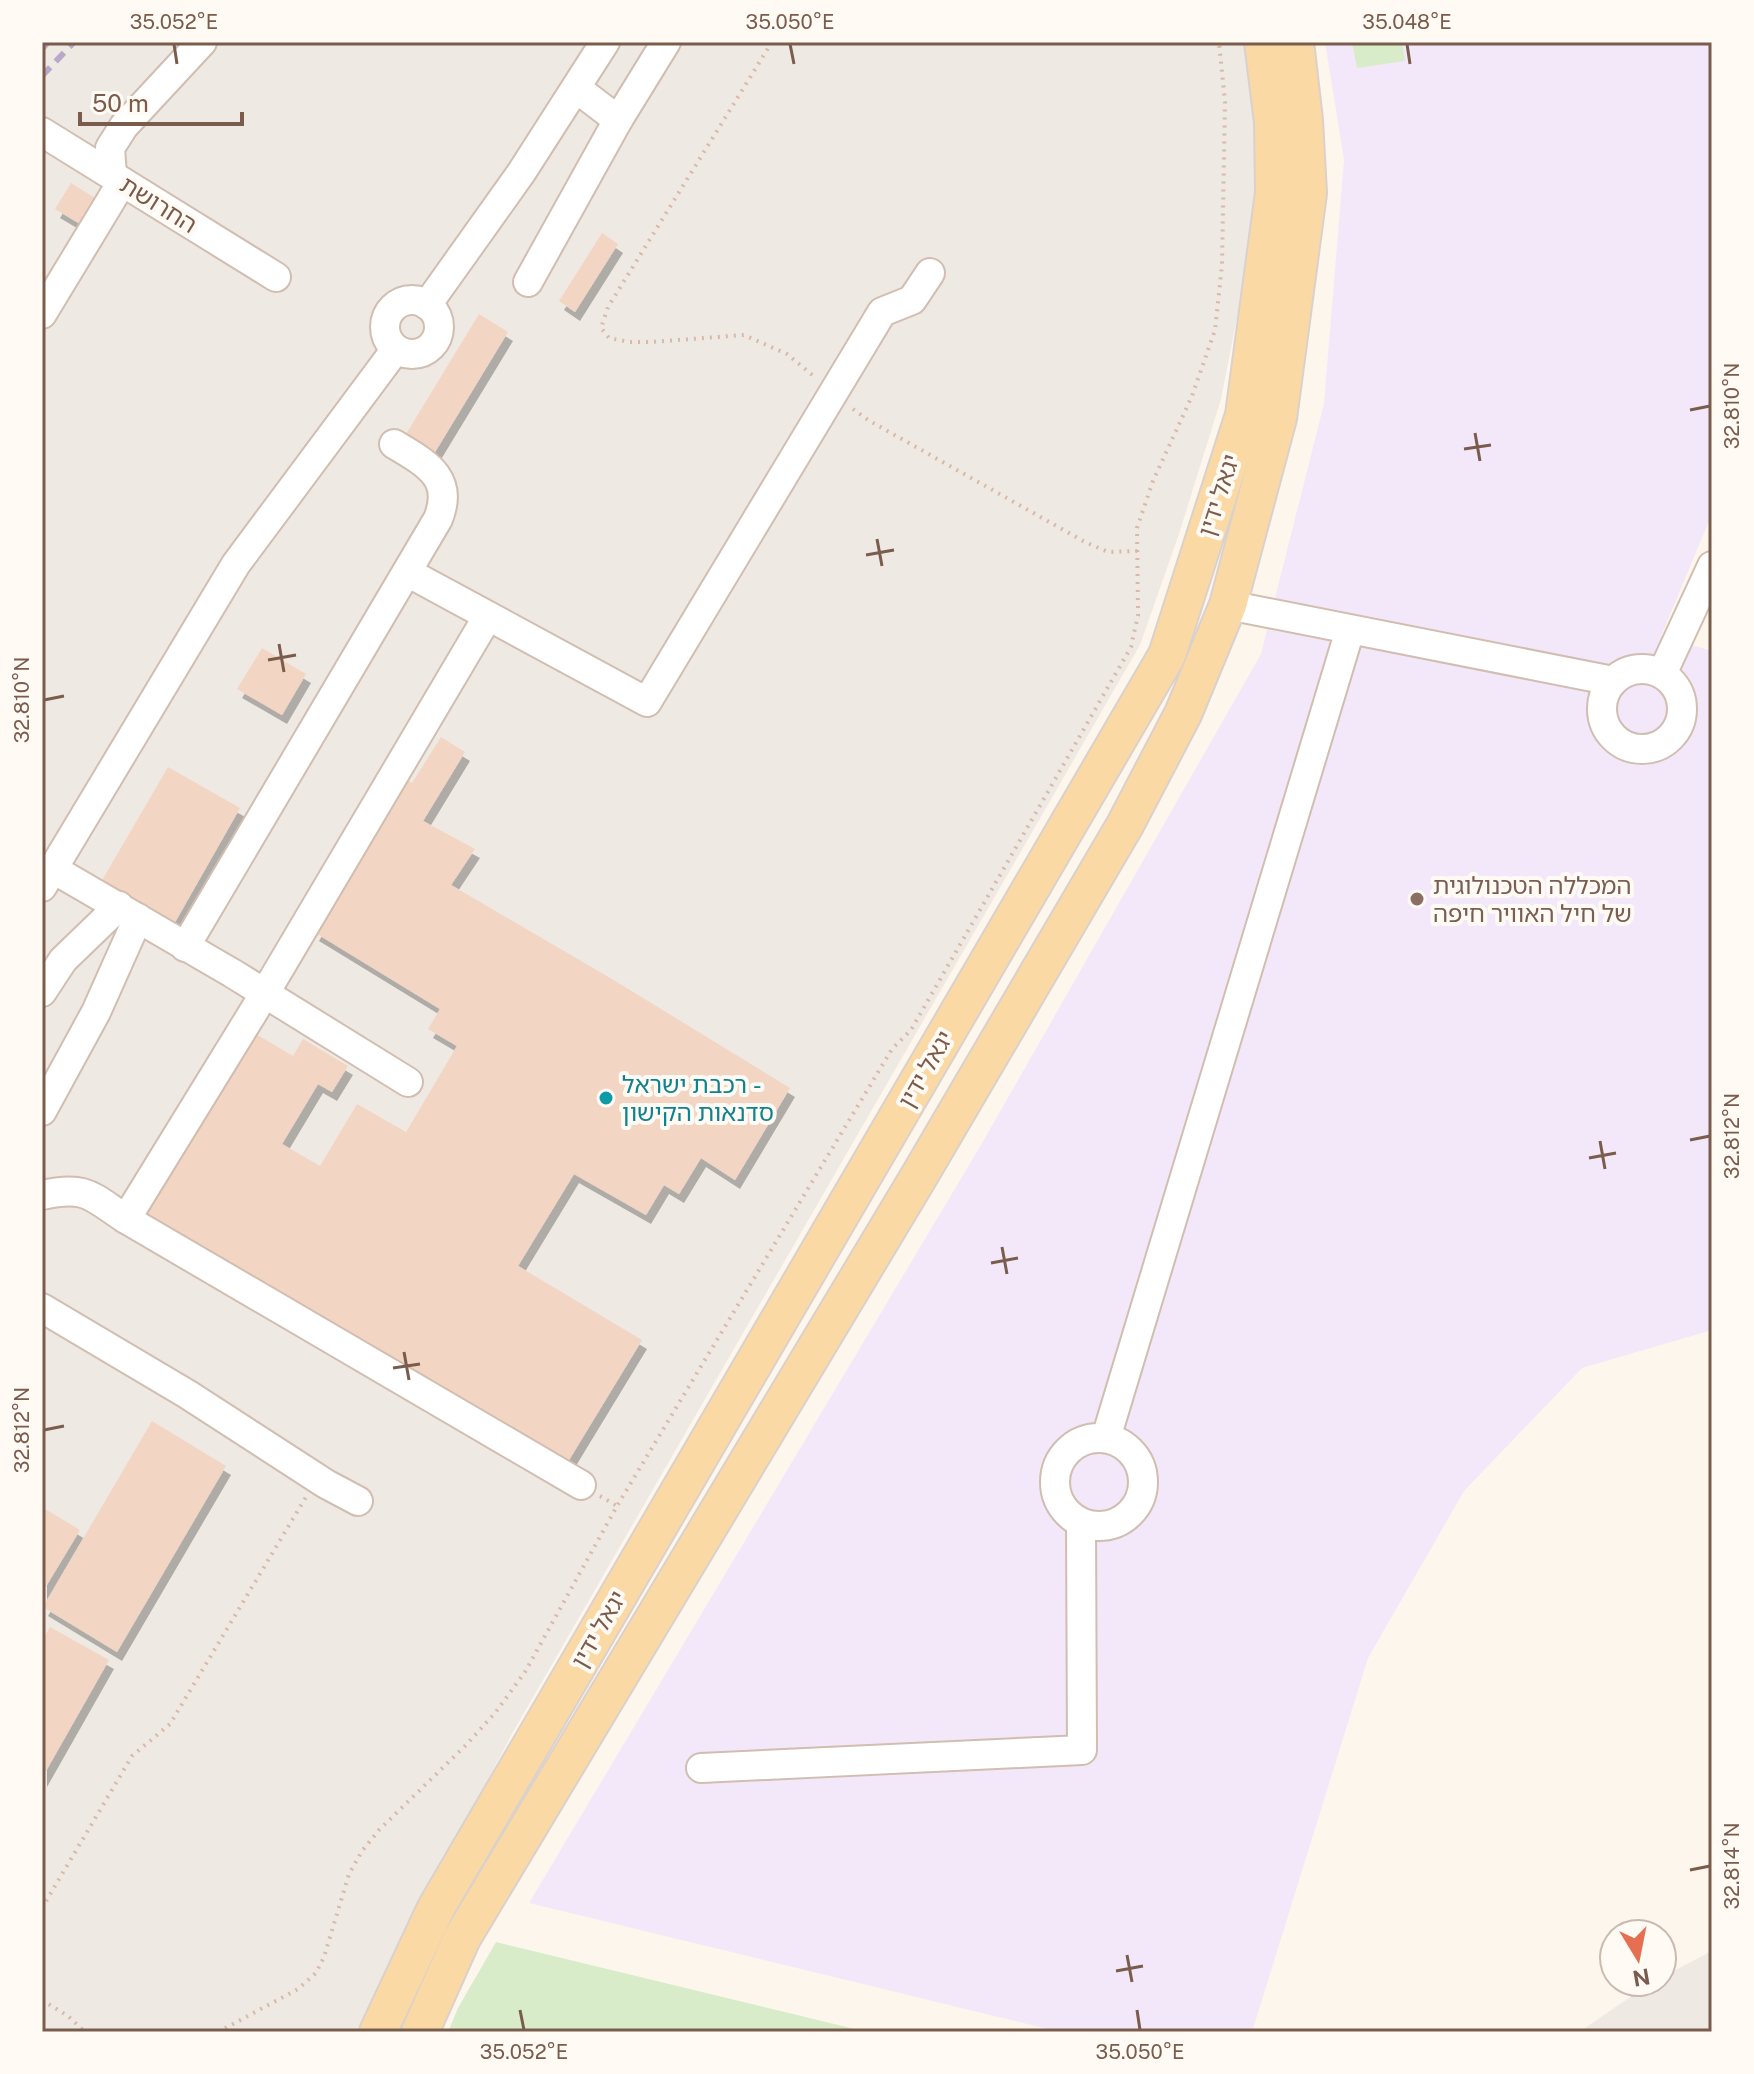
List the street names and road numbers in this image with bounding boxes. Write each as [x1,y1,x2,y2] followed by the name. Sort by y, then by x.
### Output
[116,170,202,238] street label: החרושת
[1192,450,1244,540] street label: יגאל ידין
[892,1025,958,1113] street label: יגאל ידין
[565,1585,631,1673] street label: יגאל ידין

